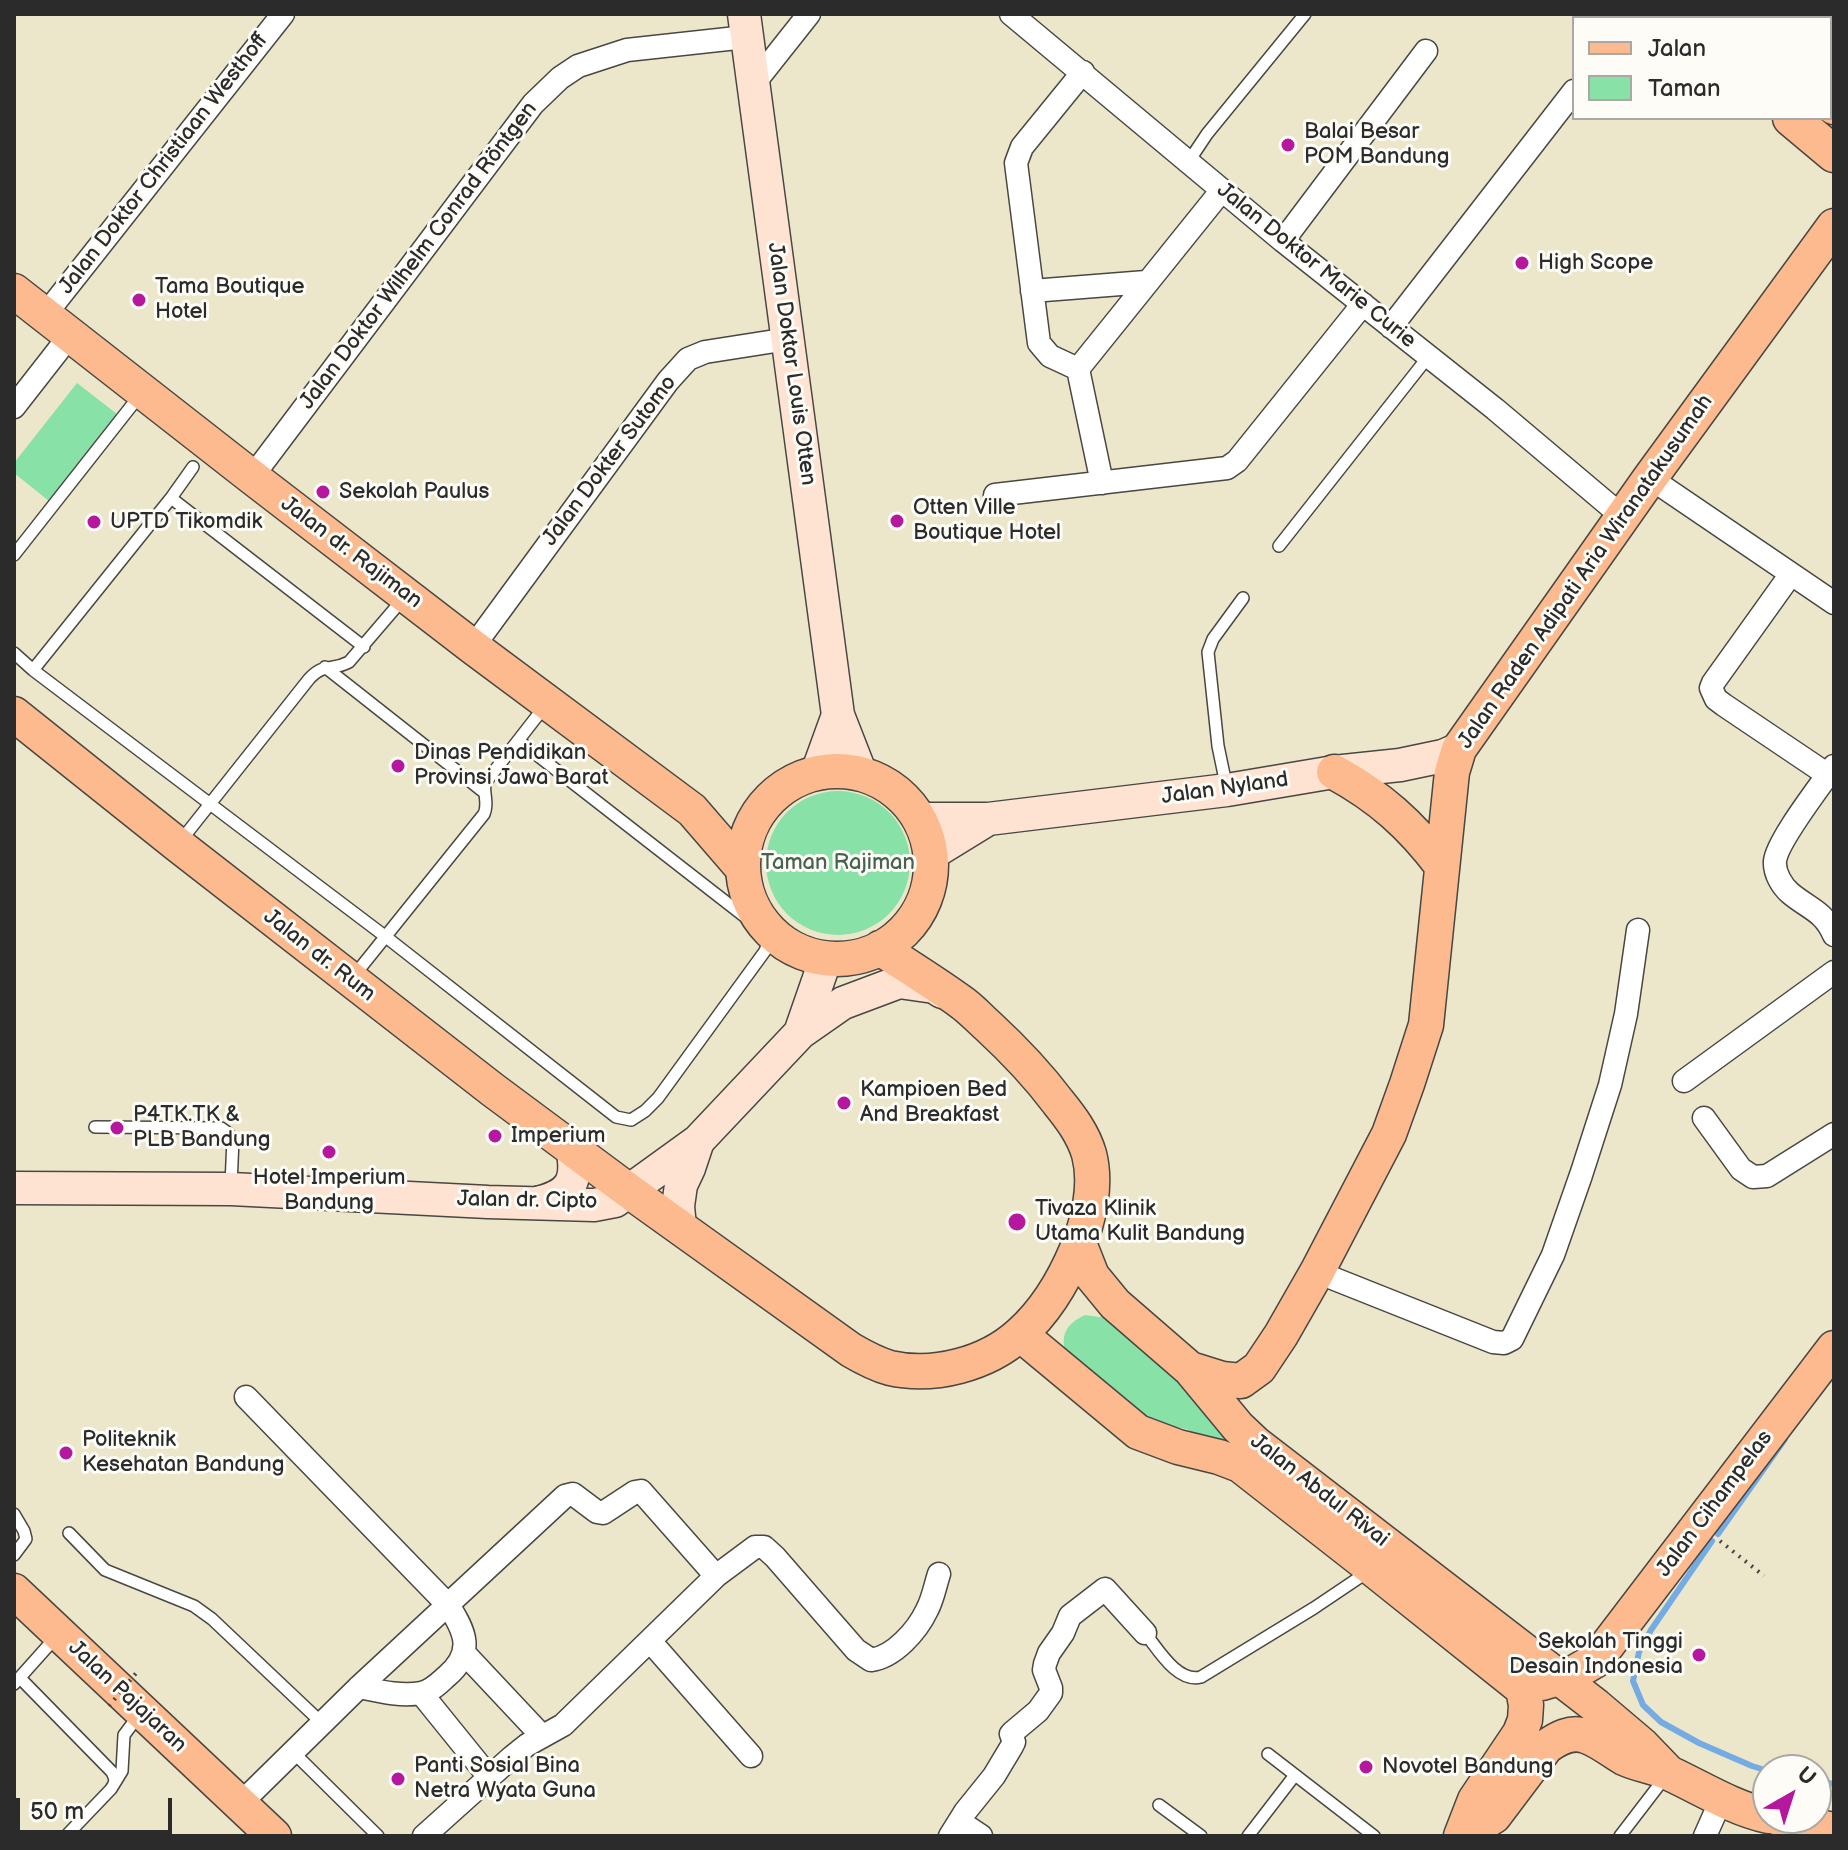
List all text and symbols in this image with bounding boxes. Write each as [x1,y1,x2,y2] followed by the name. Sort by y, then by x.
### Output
[1572,16,1832,120] legend
[54,28,274,300] street label: Jalan Doktor Christiaan Westhoff
[1648,34,1706,63] text: Jalan
[1648,74,1720,103] text: Taman
[295,97,543,415] street label: Jalan Doktor Wilhelm Conrad Röntgen
[1304,119,1449,170] place label: Balai Besar POM Bandung
[1279,136,1297,154] marker: Balai Besar POM Bandung
[1211,177,1421,355] street label: Jalan Doktor Marie Curie
[761,241,821,487] street label: Jalan Doktor Louis Otten
[1538,250,1653,276] place label: High Scope
[1513,254,1531,272] marker: High Scope
[155,274,305,326] place label: Tama Boutique Hotel
[130,291,148,309] marker: Tama Boutique Hotel
[537,371,683,551] street label: Jalan Dokter Sutomo
[1453,390,1719,754] street label: Jalan Raden Adipati Aria Wiranatakusumah
[339,479,489,505] place label: Sekolah Paulus
[314,483,332,501] marker: Sekolah Paulus
[275,491,427,615] street label: Jalan dr. Rajiman
[913,495,1061,546] place label: Otten Ville Boutique Hotel
[110,509,262,535] place label: UPTD Tikomdik
[888,512,906,530] marker: Otten Ville Boutique Hotel
[85,513,103,531] marker: UPTD Tikomdik
[414,740,609,792] place label: Dinas Pendidikan Provinsi Jawa Barat
[389,757,407,775] marker: Dinas Pendidikan Provinsi Jawa Barat
[1160,767,1290,811] street label: Jalan Nyland
[761,850,915,876] park label: Taman Rajiman
[258,904,380,1008] street label: Jalan dr. Rum
[860,1077,1007,1128] place label: Kampioen Bed And Breakfast
[835,1094,853,1112] marker: Kampioen Bed And Breakfast
[133,1102,270,1154] place label: P4TK.TK & PLB Bandung
[108,1119,126,1137] marker: P4TK.TK & PLB Bandung
[511,1123,605,1149] place label: Imperium
[486,1127,504,1145] marker: Imperium
[320,1143,338,1161] marker: Hotel Imperium Bandung
[253,1165,405,1216] place label: Hotel Imperium Bandung
[457,1187,597,1215] street label: Jalan dr. Cipto
[1035,1196,1245,1248] place label: Tivaza Klinik Utama Kulit Bandung
[1006,1211,1028,1233] marker: Tivaza Klinik Utama Kulit Bandung
[1651,1426,1779,1582] street label: Jalan Cihampelas
[82,1427,284,1478] place label: Politeknik Kesehatan Bandung
[1244,1429,1394,1553] street label: Jalan Abdul Rivai
[57,1444,75,1462] marker: Politeknik Kesehatan Bandung
[1509,1629,1683,1680] place label: Sekolah Tinggi Desain Indonesia
[62,1635,192,1759] street label: Jalan Pajajaran
[1690,1646,1708,1664] marker: Sekolah Tinggi Desain Indonesia
[414,1753,596,1804] place label: Panti Sosial Bina Netra Wyata Guna
[1382,1754,1553,1780] place label: Novotel Bandung
[1752,1754,1832,1834] north arrow
[1357,1758,1375,1776] marker: Novotel Bandung
[1792,1761,1821,1792] text: U
[389,1770,407,1788] marker: Panti Sosial Bina Netra Wyata Guna
[20,1782,176,1832] scale bar
[30,1797,84,1826] text: 50 m

